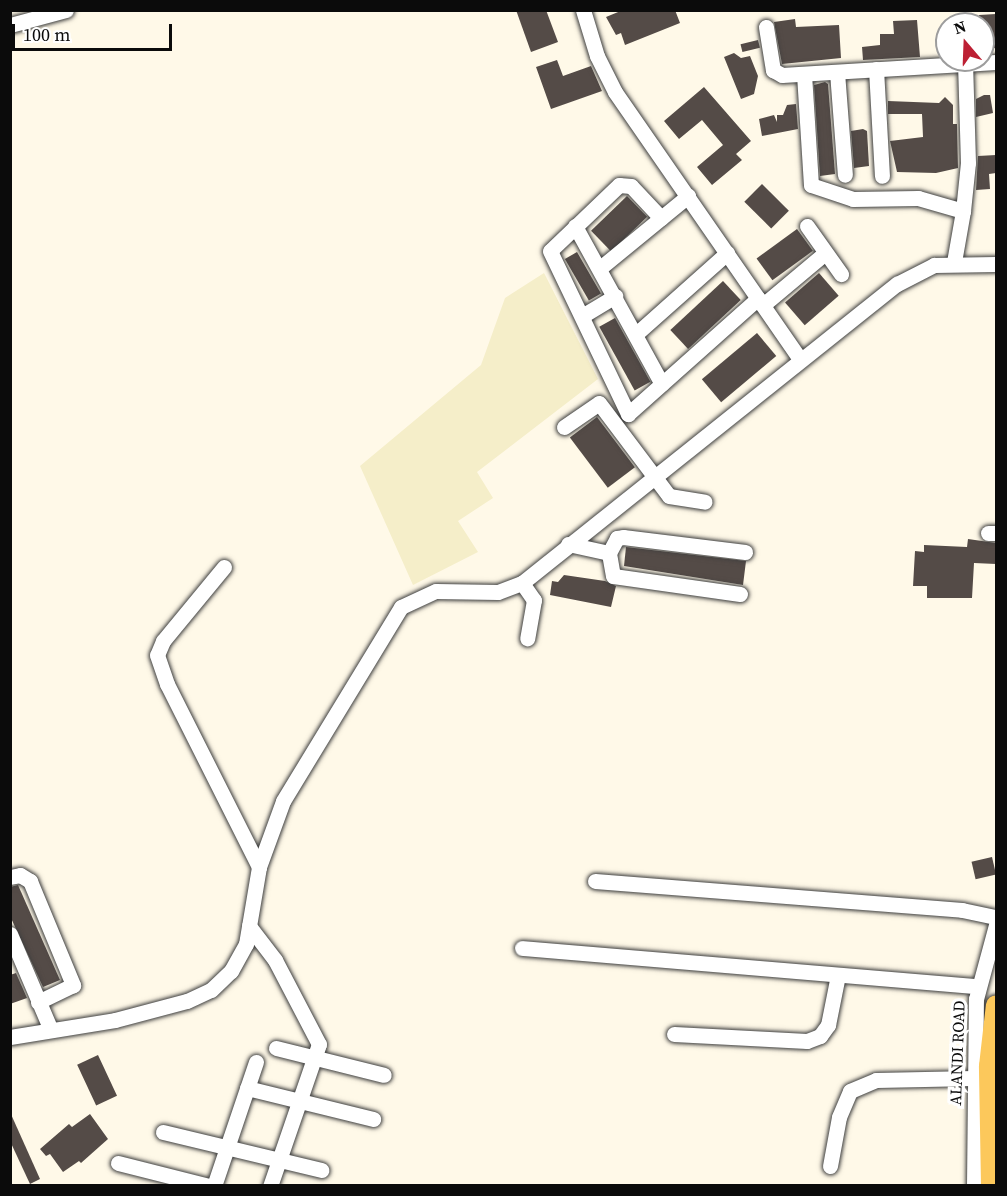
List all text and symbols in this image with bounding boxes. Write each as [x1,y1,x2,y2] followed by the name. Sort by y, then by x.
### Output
[15,12,176,50] scale bar
[935,12,995,72] north arrow
[951,15,969,39] text: N
[23,22,70,47] text: 100 m
[946,1000,968,1106] street label: ALANDI ROAD

